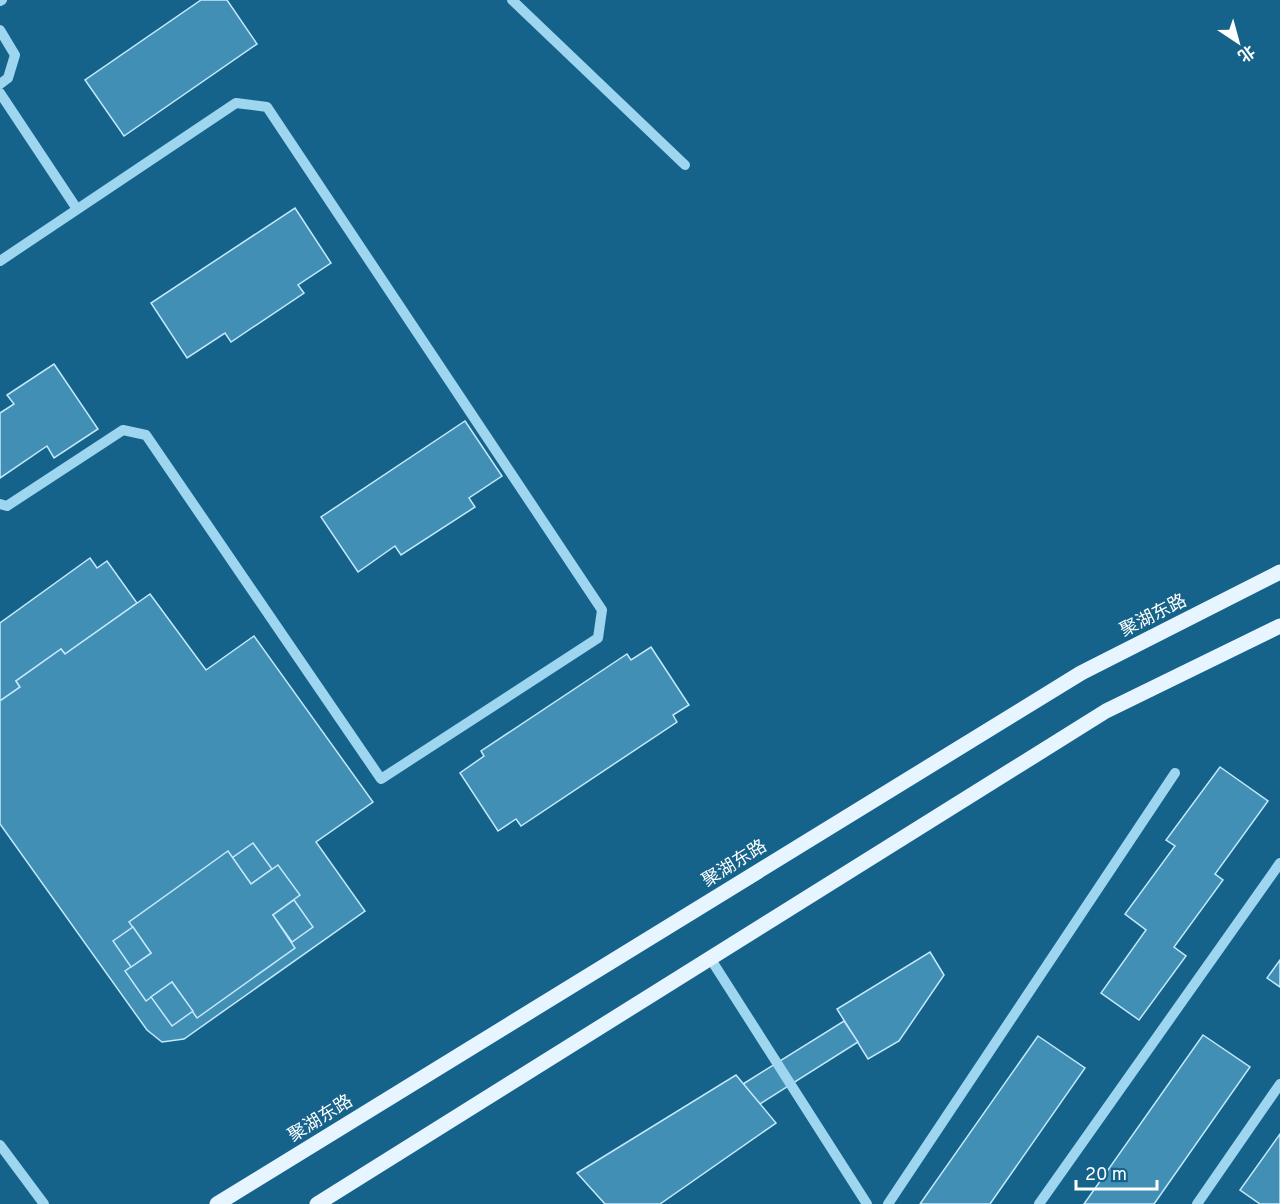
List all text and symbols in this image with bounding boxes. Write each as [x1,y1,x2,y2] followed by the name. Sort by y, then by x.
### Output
[1208,12,1268,72] north arrow
[1233,40,1258,65] text: 北
[1116,590,1191,643] street label: 聚湖东路
[698,835,771,893] street label: 聚湖东路
[284,1090,357,1148] street label: 聚湖东路
[1076,1153,1157,1191] scale bar
[1085,1164,1127,1187] text: 20 m

